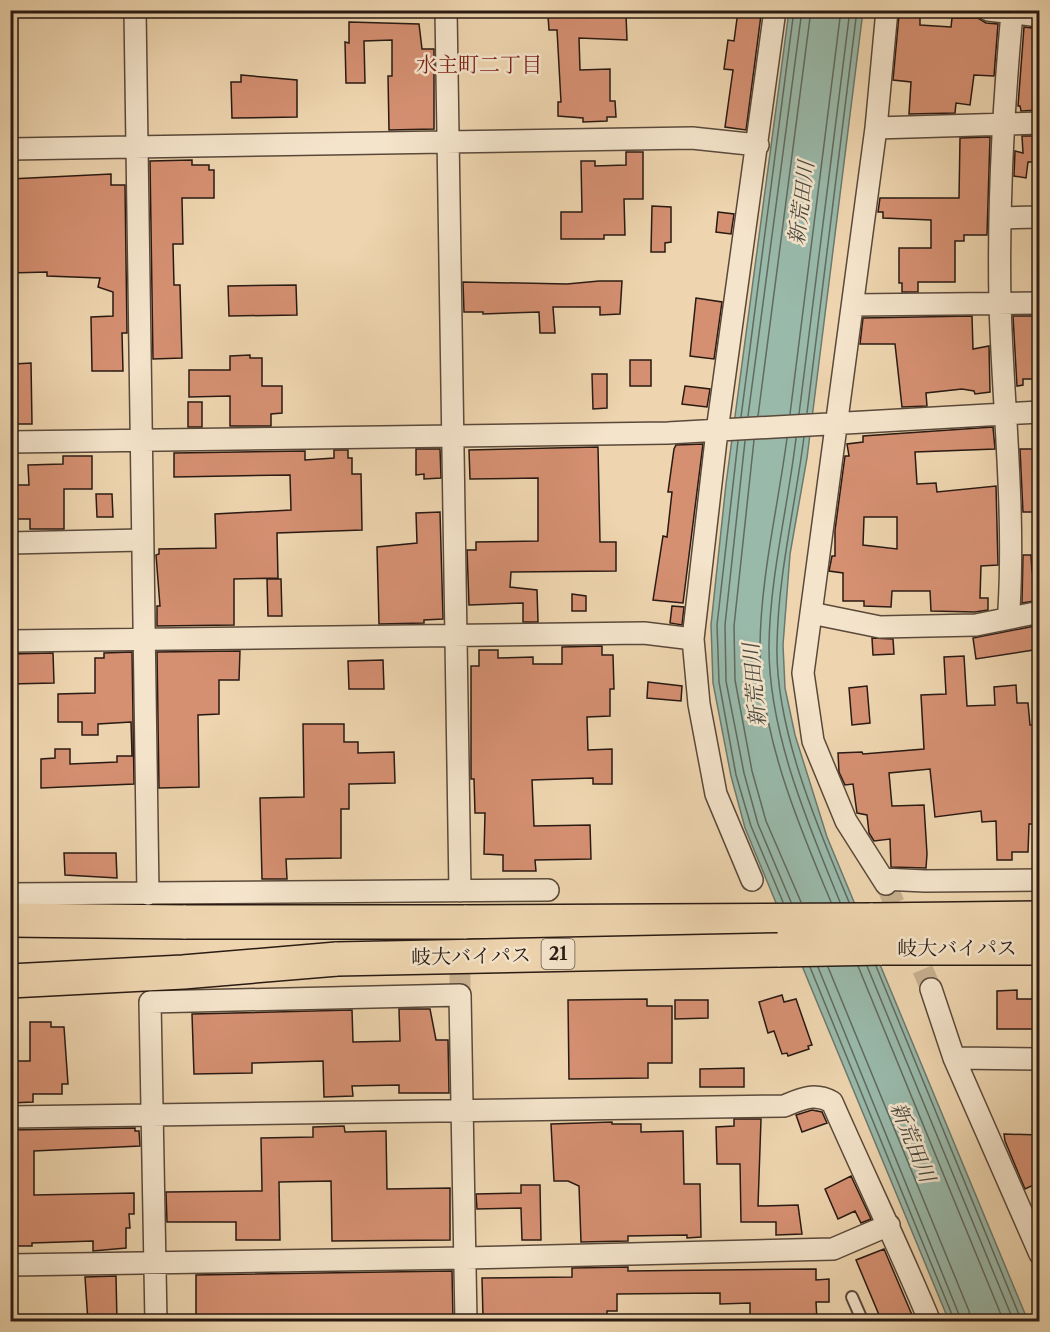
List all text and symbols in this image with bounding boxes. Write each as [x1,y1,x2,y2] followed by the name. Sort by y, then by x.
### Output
[416,52,542,77] district label: 水主町二丁目
[783,158,819,246] water label: 新荒田川
[738,640,770,728] water label: 新荒田川
[897,936,1017,960] street label: 岐大バイパス
[542,939,574,969] road number: 21
[411,943,531,969] street label: 岐大バイパス
[886,1098,941,1187] water label: 新荒田川

